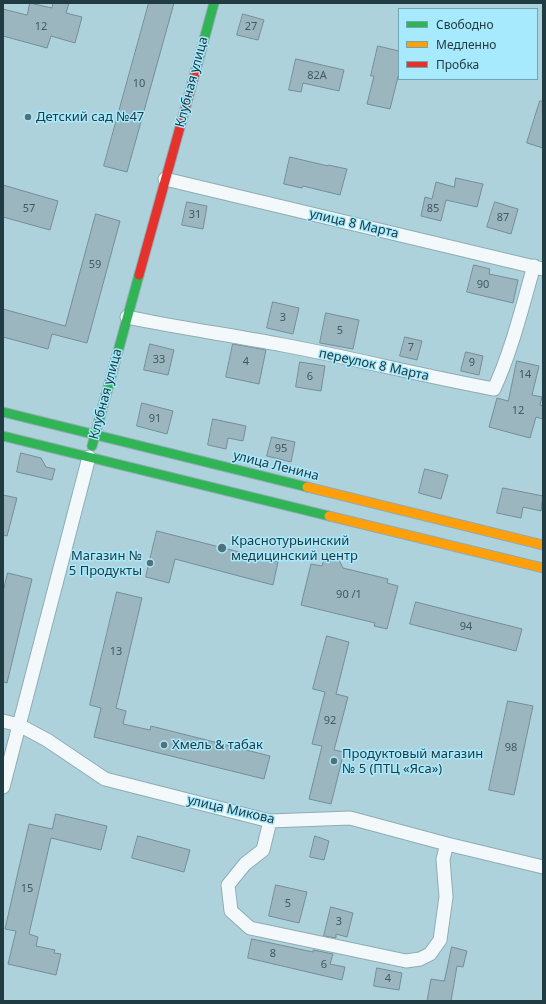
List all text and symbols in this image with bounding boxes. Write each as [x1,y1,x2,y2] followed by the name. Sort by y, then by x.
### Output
[398,8,538,80] legend
[436,16,494,33] text: Свободно
[35,20,47,34] house number: 12
[245,20,257,34] house number: 27
[172,35,212,129] street label: Клубная улица
[436,36,496,53] text: Медленно
[436,56,479,73] text: Пробка
[307,69,327,83] house number: 82А
[133,77,145,91] house number: 10
[36,109,144,125] place label: Детский сад №47
[23,112,33,122] marker: Детский сад №47
[23,202,35,216] house number: 57
[427,202,439,216] house number: 85
[308,206,400,242] street label: улица 8 Марта
[189,208,201,222] house number: 31
[497,211,509,225] house number: 87
[89,258,101,272] house number: 59
[477,278,489,292] house number: 90
[280,311,286,325] house number: 3
[337,324,343,338] house number: 5
[408,341,414,355] house number: 7
[318,346,430,384] street label: переулок 8 Марта
[86,347,126,441] street label: Клубная улица
[153,353,165,367] house number: 33
[243,355,249,369] house number: 4
[469,356,475,370] house number: 9
[519,368,531,382] house number: 14
[307,370,313,384] house number: 6
[512,404,524,418] house number: 12
[149,412,161,426] house number: 91
[275,442,287,456] house number: 95
[232,448,320,484] street label: улица Ленина
[231,533,358,564] place label: Краснотурьинский медицинский центр
[216,542,228,554] marker: Краснотурьинский медицинский центр
[69,548,142,579] place label: Магазин № 5 Продукты
[145,558,155,568] marker: Магазин № 5 Продукты
[336,588,362,602] house number: 90 /1
[460,620,472,634] house number: 94
[110,645,122,659] house number: 13
[324,714,336,728] house number: 92
[172,737,263,753] place label: Хмель & табак
[159,740,169,750] marker: Хмель & табак
[505,741,517,755] house number: 98
[342,746,483,777] place label: Продуктовый магазин № 5 (ПТЦ «Яса»)
[329,756,339,766] marker: Продуктовый магазин № 5 (ПТЦ «Яса»)
[186,792,276,828] street label: улица Микова
[21,882,33,896] house number: 15
[285,897,291,911] house number: 5
[336,915,342,929] house number: 3
[270,947,276,961] house number: 8
[321,958,327,972] house number: 6
[385,972,391,986] house number: 4

